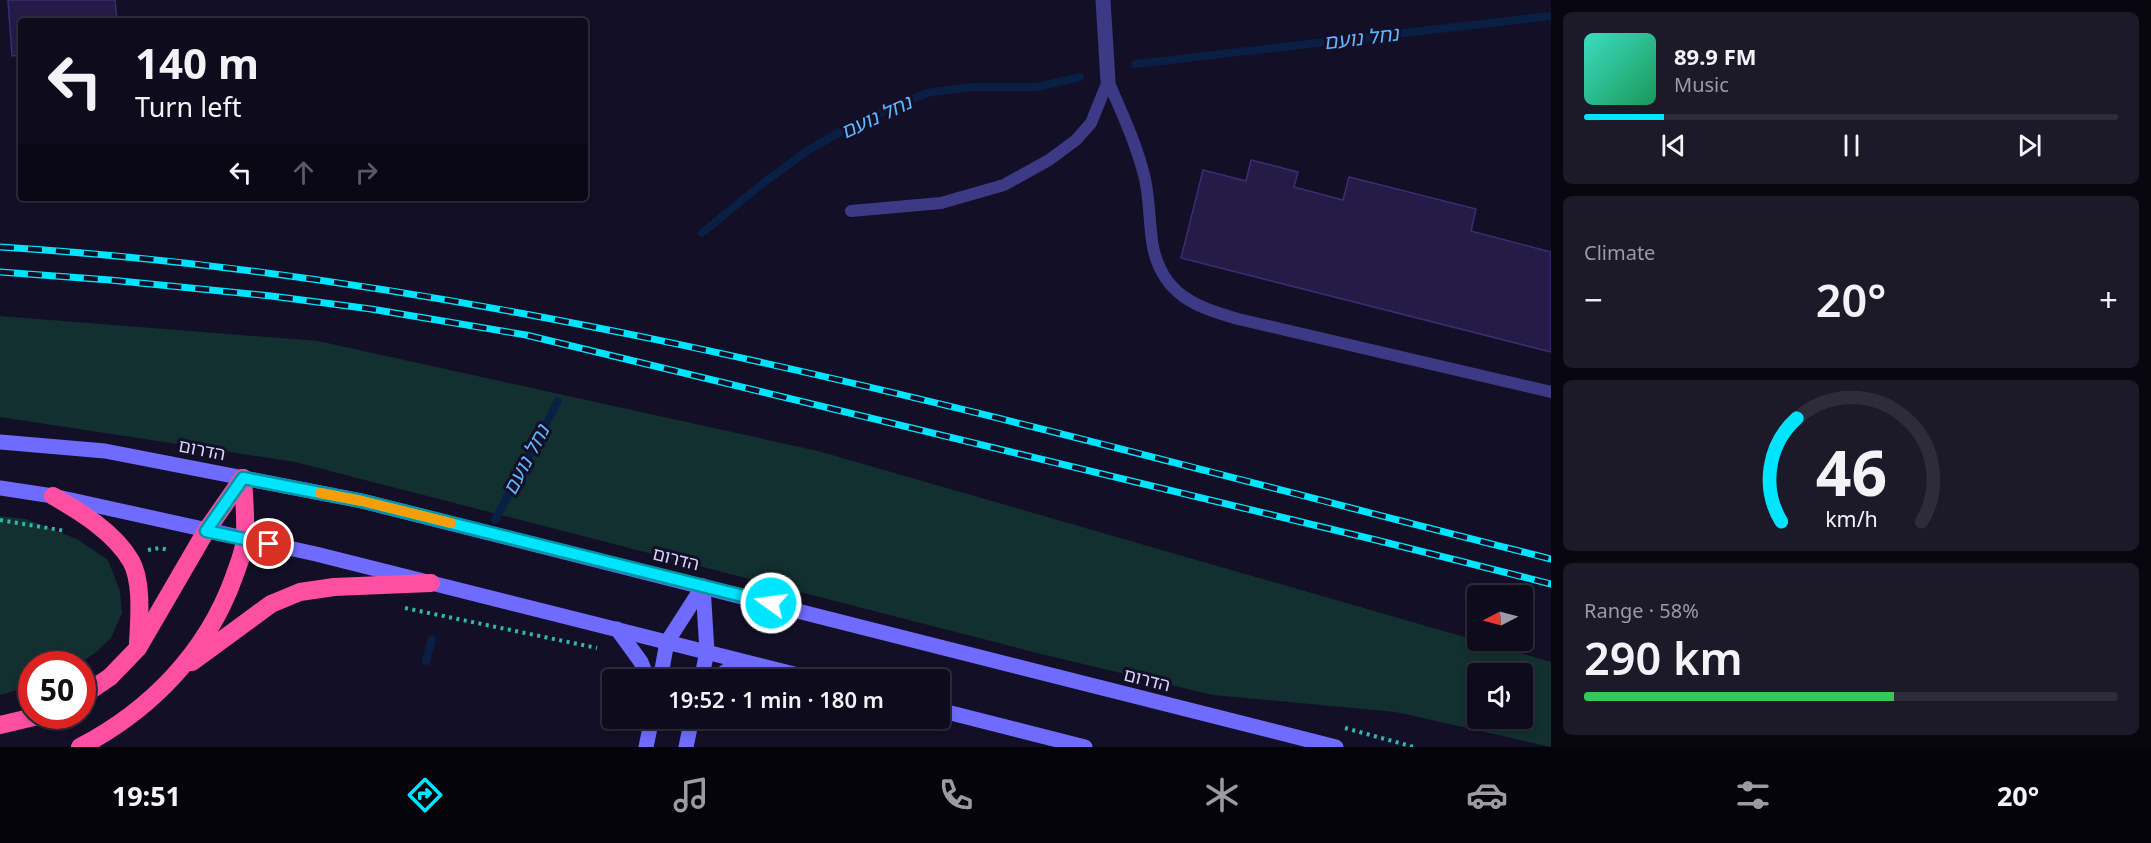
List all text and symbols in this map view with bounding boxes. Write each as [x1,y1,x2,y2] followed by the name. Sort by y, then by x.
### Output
[1322,19,1402,56] water label: נחל נועם
[135,34,259,91] text: 140 m
[1674,41,1756,71] text: 89.9 FM
[36,42,114,120] icon: left
[1674,71,1729,98] text: Music
[135,88,241,125] text: Turn left
[836,88,917,145] water label: נחל נועם
[1657,129,1690,162] icon: previous
[1835,129,1868,162] icon: pause
[2013,129,2046,162] icon: next
[224,156,257,189] icon: left
[287,156,320,189] icon: ahead
[350,156,383,189] icon: right
[1584,239,1655,266] text: Climate
[1816,269,1886,330] text: 20°
[1584,277,1603,322] text: −
[2099,277,2118,322] text: +
[496,419,556,499] water label: נחל נועם
[1815,430,1887,515] text: 46
[177,433,228,465] street label: הדרום
[1825,505,1877,534] text: km/h
[243,518,294,569] pin
[252,527,285,560] icon: arrive
[650,541,702,575] street label: הדרום
[739,571,803,635] position arrow
[1467,585,1533,651] north arrow
[1467,585,1533,729] map controls
[1584,597,1699,624] text: Range · 58%
[1584,627,1743,688] text: 290 km
[18,651,96,729] speed limit sign: 50
[1121,662,1173,696] street label: הדרום
[1467,663,1533,729] button: sound
[668,684,884,714] text: 19:52 · 1 min · 180 m
[404,774,446,816] icon: directions
[670,774,712,816] icon: music
[935,774,977,816] icon: phone
[1201,774,1243,816] icon: climate
[1466,774,1508,816] icon: car
[1732,774,1774,816] icon: filters
[112,777,181,814] text: 19:51
[1997,777,2039,814] text: 20°

